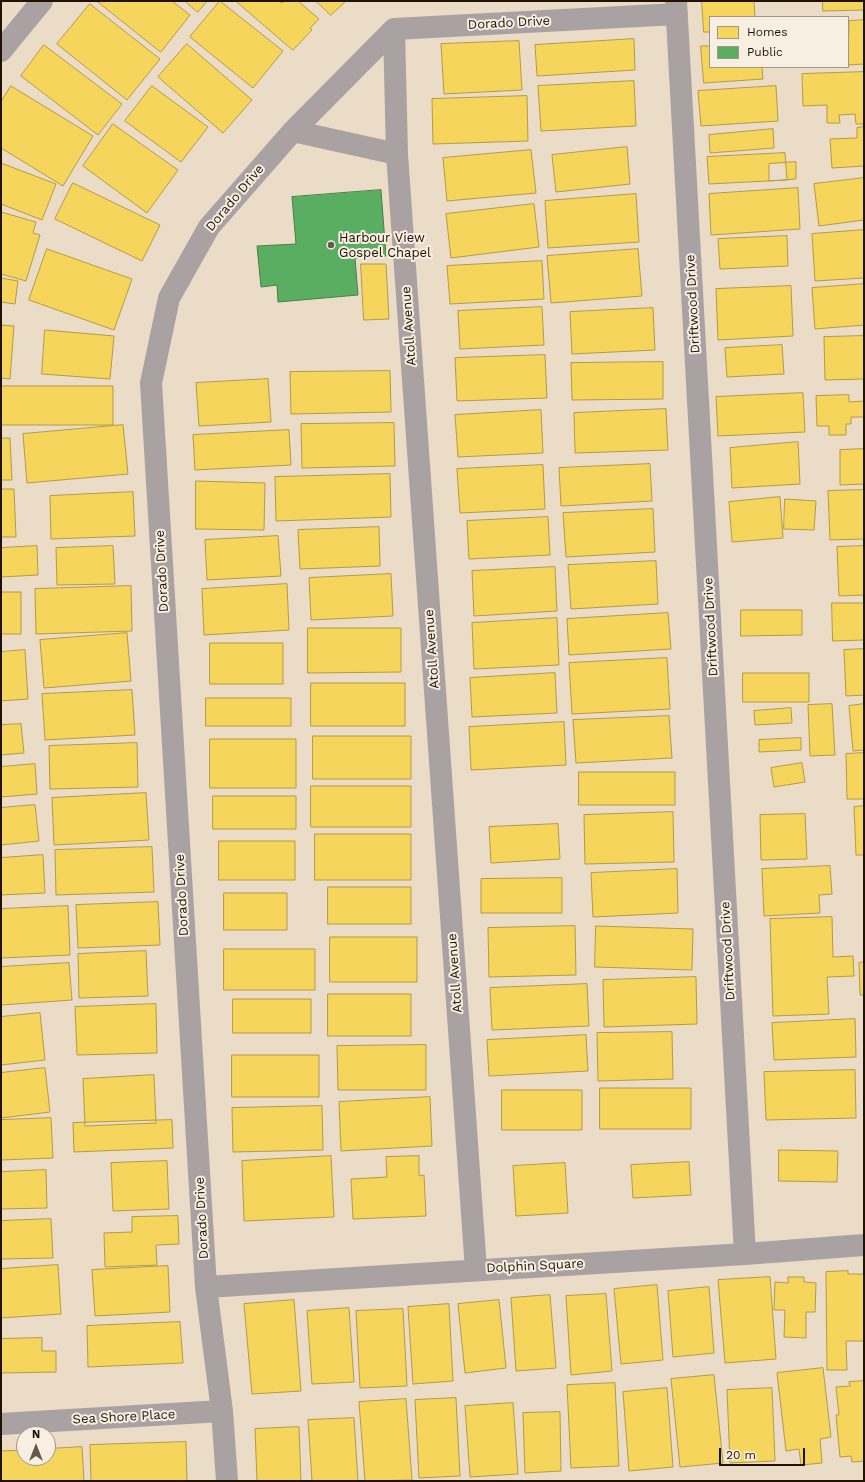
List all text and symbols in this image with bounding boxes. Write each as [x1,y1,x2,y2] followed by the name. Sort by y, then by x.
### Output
[467,13,551,33] street label: Dorado Drive
[709,16,849,68] legend
[747,25,788,39] text: Homes
[747,45,783,59] text: Public
[203,161,267,235] street label: Dorado Drive
[339,230,431,261] place label: Harbour View Gospel Chapel
[326,240,336,250] marker: Harbour View Gospel Chapel
[683,254,703,354] street label: Driftwood Drive
[398,286,420,366] street label: Atoll Avenue
[152,529,172,613] street label: Dorado Drive
[701,577,721,677] street label: Driftwood Drive
[421,609,443,689] street label: Atoll Avenue
[172,853,192,937] street label: Dorado Drive
[718,901,738,1001] street label: Driftwood Drive
[444,933,466,1013] street label: Atoll Avenue
[192,1176,212,1260] street label: Dorado Drive
[486,1256,584,1276] street label: Dolphin Square
[72,1407,176,1427] street label: Sea Shore Place
[16,1426,56,1466] north arrow
[32,1428,40,1441] text: N
[721,1440,807,1466] scale bar
[726,1448,756,1462] text: 20 m

